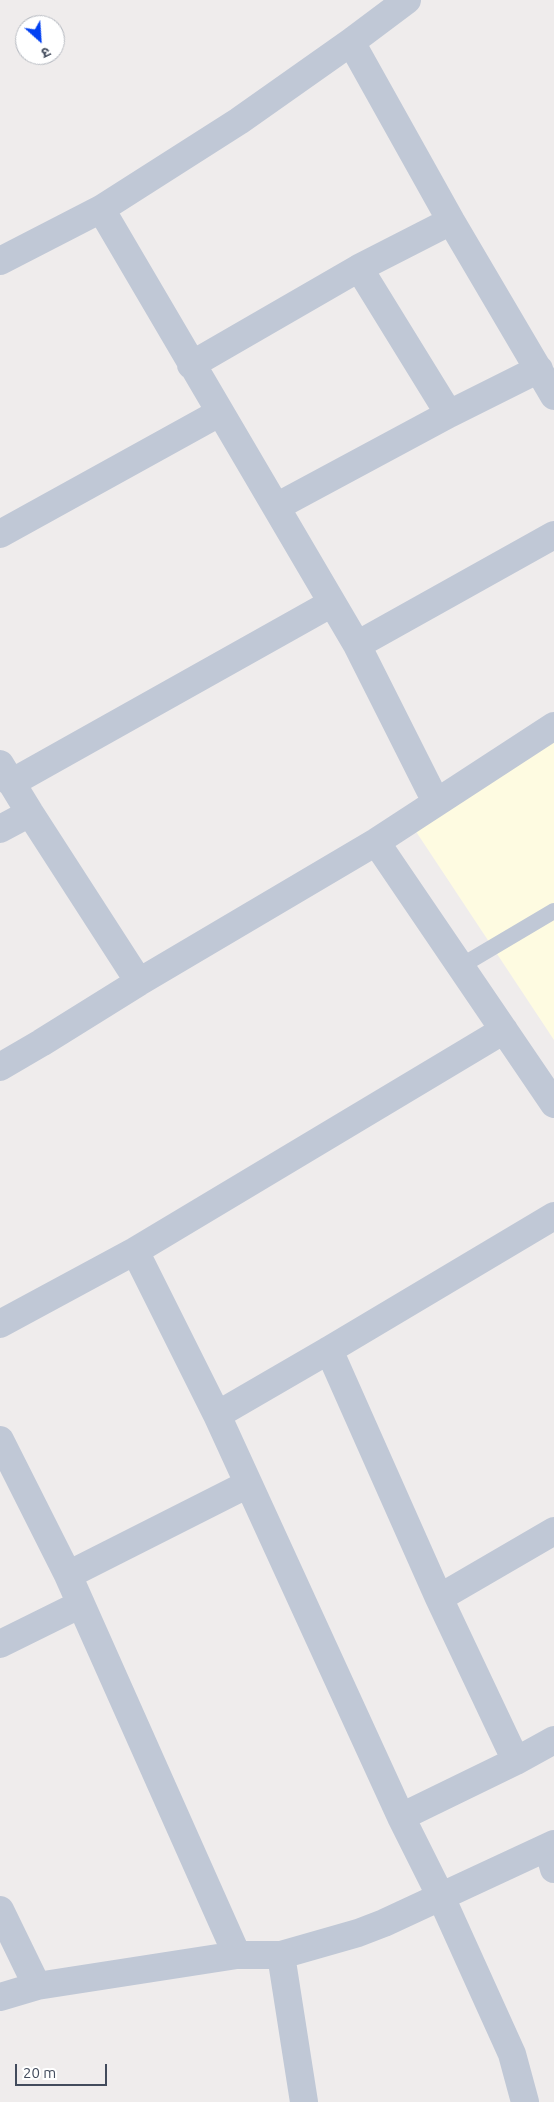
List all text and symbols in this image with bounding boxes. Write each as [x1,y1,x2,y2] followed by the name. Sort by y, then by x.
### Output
[15,15,65,65] north arrow
[39,44,53,62] text: उ
[18,2054,110,2086] scale bar
[23,2064,56,2081] text: 20 m

